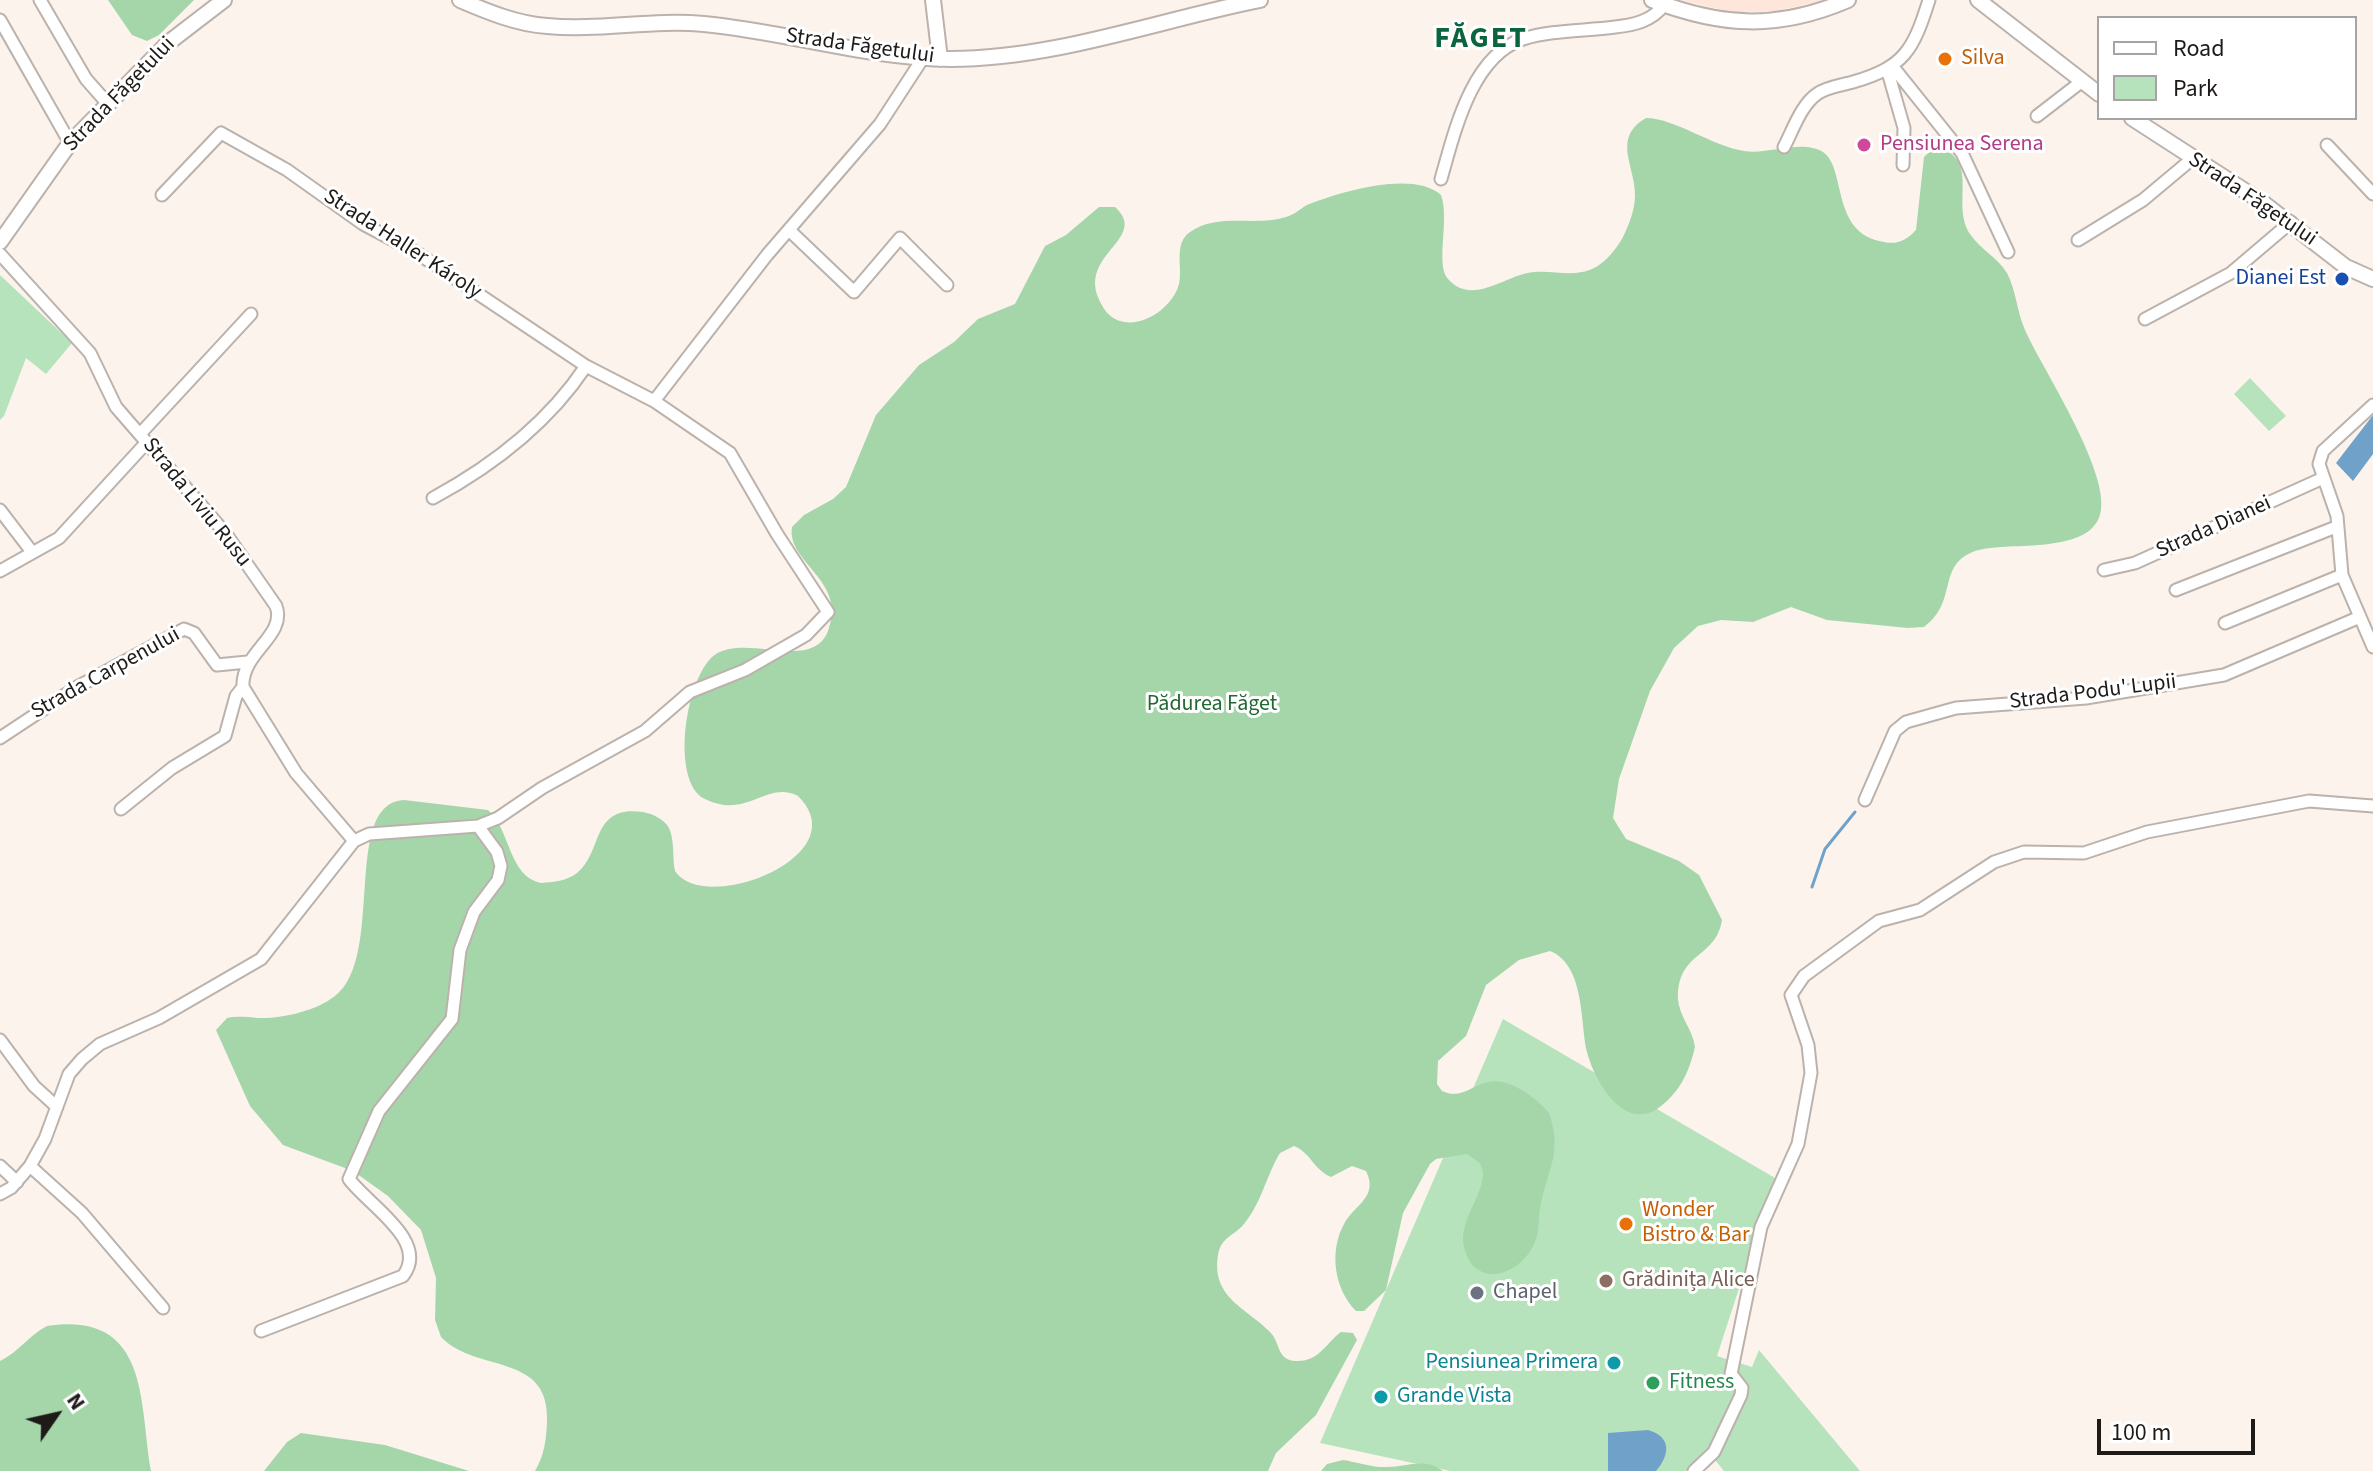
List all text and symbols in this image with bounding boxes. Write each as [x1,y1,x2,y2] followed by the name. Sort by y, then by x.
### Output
[2097,16,2357,120] legend
[1434,22,1528,58] district label: FĂGET
[784,24,936,70] street label: Strada Făgetului
[2173,31,2225,66] text: Road
[59,32,181,158] street label: Strada Făgetului
[1961,46,2005,72] place label: Silva
[1936,50,1954,68] marker: Silva
[2173,71,2218,106] text: Park
[1880,132,2044,158] place label: Pensiunea Serena
[1855,136,1873,154] marker: Pensiunea Serena
[2183,147,2321,253] street label: Strada Făgetului
[318,184,486,306] street label: Strada Haller Károly
[2235,266,2326,292] place label: Dianei Est
[2333,270,2351,288] marker: Dianei Est
[136,433,256,573] street label: Strada Liviu Rusu
[2152,491,2276,565] street label: Strada Dianei
[27,622,185,726] street label: Strada Carpenului
[2008,670,2178,716] street label: Strada Podu' Lupii
[1147,692,1277,718] park label: Pădurea Făget
[1642,1198,1750,1250] place label: Wonder Bistro & Bar
[1617,1215,1635,1233] marker: Wonder Bistro & Bar
[1622,1268,1755,1294] place label: Grădinița Alice
[1597,1272,1615,1290] marker: Grădinița Alice
[1493,1280,1557,1306] place label: Chapel
[1468,1284,1486,1302] marker: Chapel
[1426,1350,1598,1376] place label: Pensiunea Primera
[1605,1354,1623,1372] marker: Pensiunea Primera
[1669,1370,1734,1396] place label: Fitness
[1644,1374,1662,1392] marker: Fitness
[16,1375,96,1455] north arrow
[1397,1384,1512,1410] place label: Grande Vista
[59,1387,93,1417] text: N
[1372,1388,1390,1406] marker: Grande Vista
[2101,1403,2259,1453] scale bar
[2111,1415,2171,1450] text: 100 m

